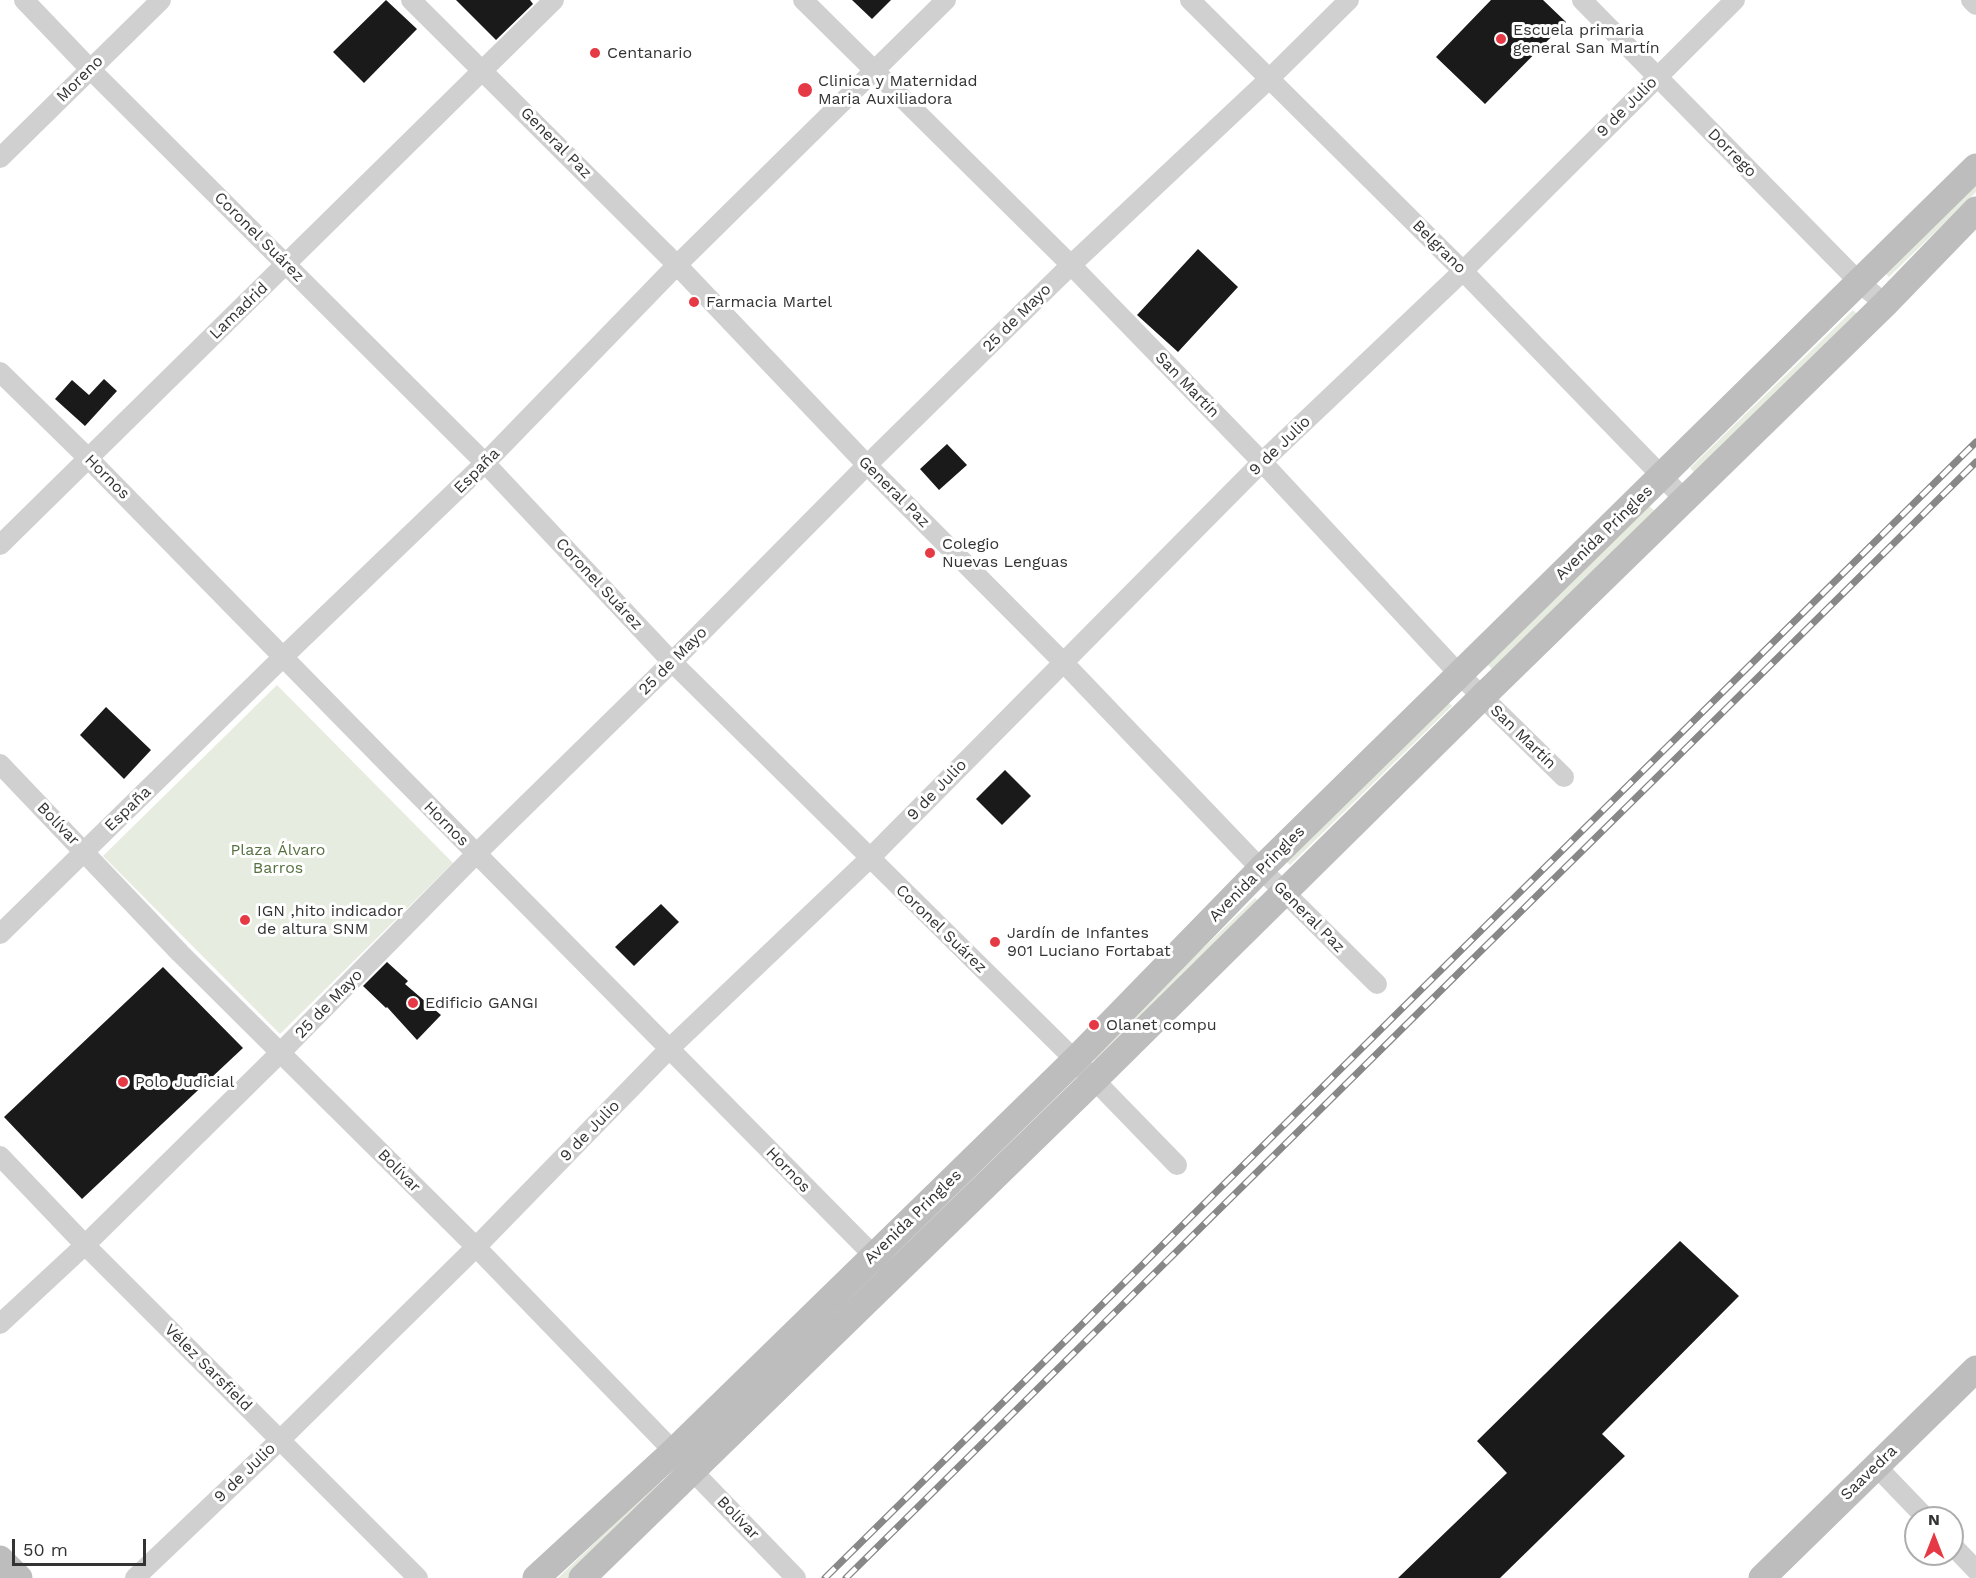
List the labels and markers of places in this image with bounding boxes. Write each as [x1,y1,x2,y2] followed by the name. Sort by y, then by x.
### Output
[1513,20,1660,58] place label: Escuela primaria general San Martín
[1494,32,1508,46] marker: Escuela primaria general San Martín
[607,43,692,63] place label: Centanario
[588,46,602,60] marker: Centanario
[818,71,978,109] place label: Clinica y Maternidad Maria Auxiliadora
[796,81,814,99] marker: Clinica y Maternidad Maria Auxiliadora
[706,292,832,312] place label: Farmacia Martel
[687,295,701,309] marker: Farmacia Martel
[942,534,1068,572] place label: Colegio Nuevas Lenguas
[923,546,937,560] marker: Colegio Nuevas Lenguas
[257,901,403,939] place label: IGN ,hito indicador de altura SNM
[238,913,252,927] marker: IGN ,hito indicador de altura SNM
[1007,923,1171,961] place label: Jardín de Infantes 901 Luciano Fortabat
[988,935,1002,949] marker: Jardín de Infantes 901 Luciano Fortabat
[425,993,538,1013] place label: Edificio GANGI
[406,996,420,1010] marker: Edificio GANGI
[1106,1015,1217,1035] place label: Olanet compu
[1087,1018,1101,1032] marker: Olanet compu
[135,1072,234,1092] place label: Polo Judicial
[116,1075,130,1089] marker: Polo Judicial

